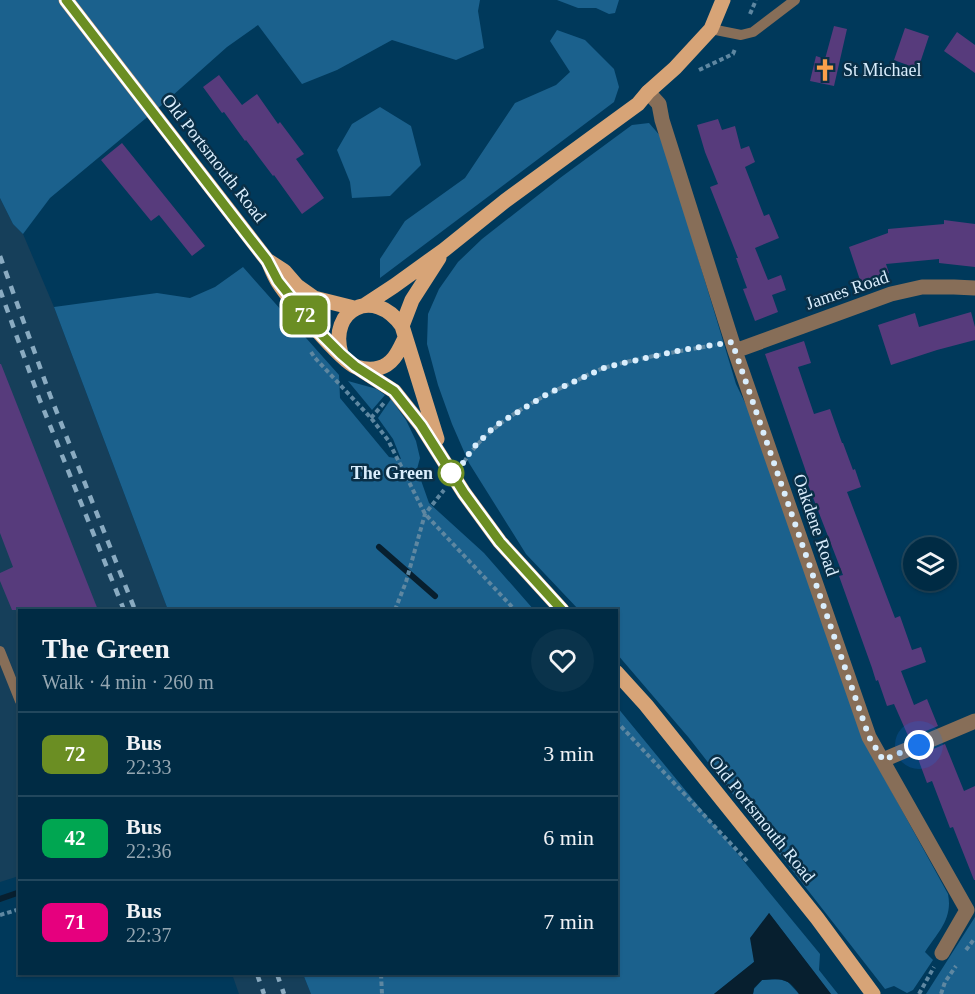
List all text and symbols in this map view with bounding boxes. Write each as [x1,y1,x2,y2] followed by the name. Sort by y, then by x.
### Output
[812,57,838,83] church icon: St Michael
[843,60,922,80] place label: St Michael
[158,90,270,226] street label: Old Portsmouth Road
[803,266,891,314] street label: James Road
[278,296,332,334] line badge: 72
[295,303,316,327] text: 72
[438,460,464,486] marker: The Green
[351,463,433,483] place label: The Green
[789,471,843,579] street label: Oakdene Road
[903,537,957,591] map controls
[903,537,957,591] button: layers
[531,629,594,692] button: heart
[42,633,170,664] text: The Green
[42,671,214,693] text: Walk · 4 min · 260 m
[126,730,161,755] text: Bus
[904,730,934,760] your location
[543,741,594,766] text: 3 min
[65,742,86,766] text: 72
[705,752,819,886] street label: Old Portsmouth Road
[126,756,172,778] text: 22:33
[126,814,161,839] text: Bus
[543,825,594,850] text: 6 min
[65,826,86,850] text: 42
[126,840,172,862] text: 22:36
[126,898,161,923] text: Bus
[543,909,594,934] text: 7 min
[65,910,86,934] text: 71
[126,924,172,946] text: 22:37

